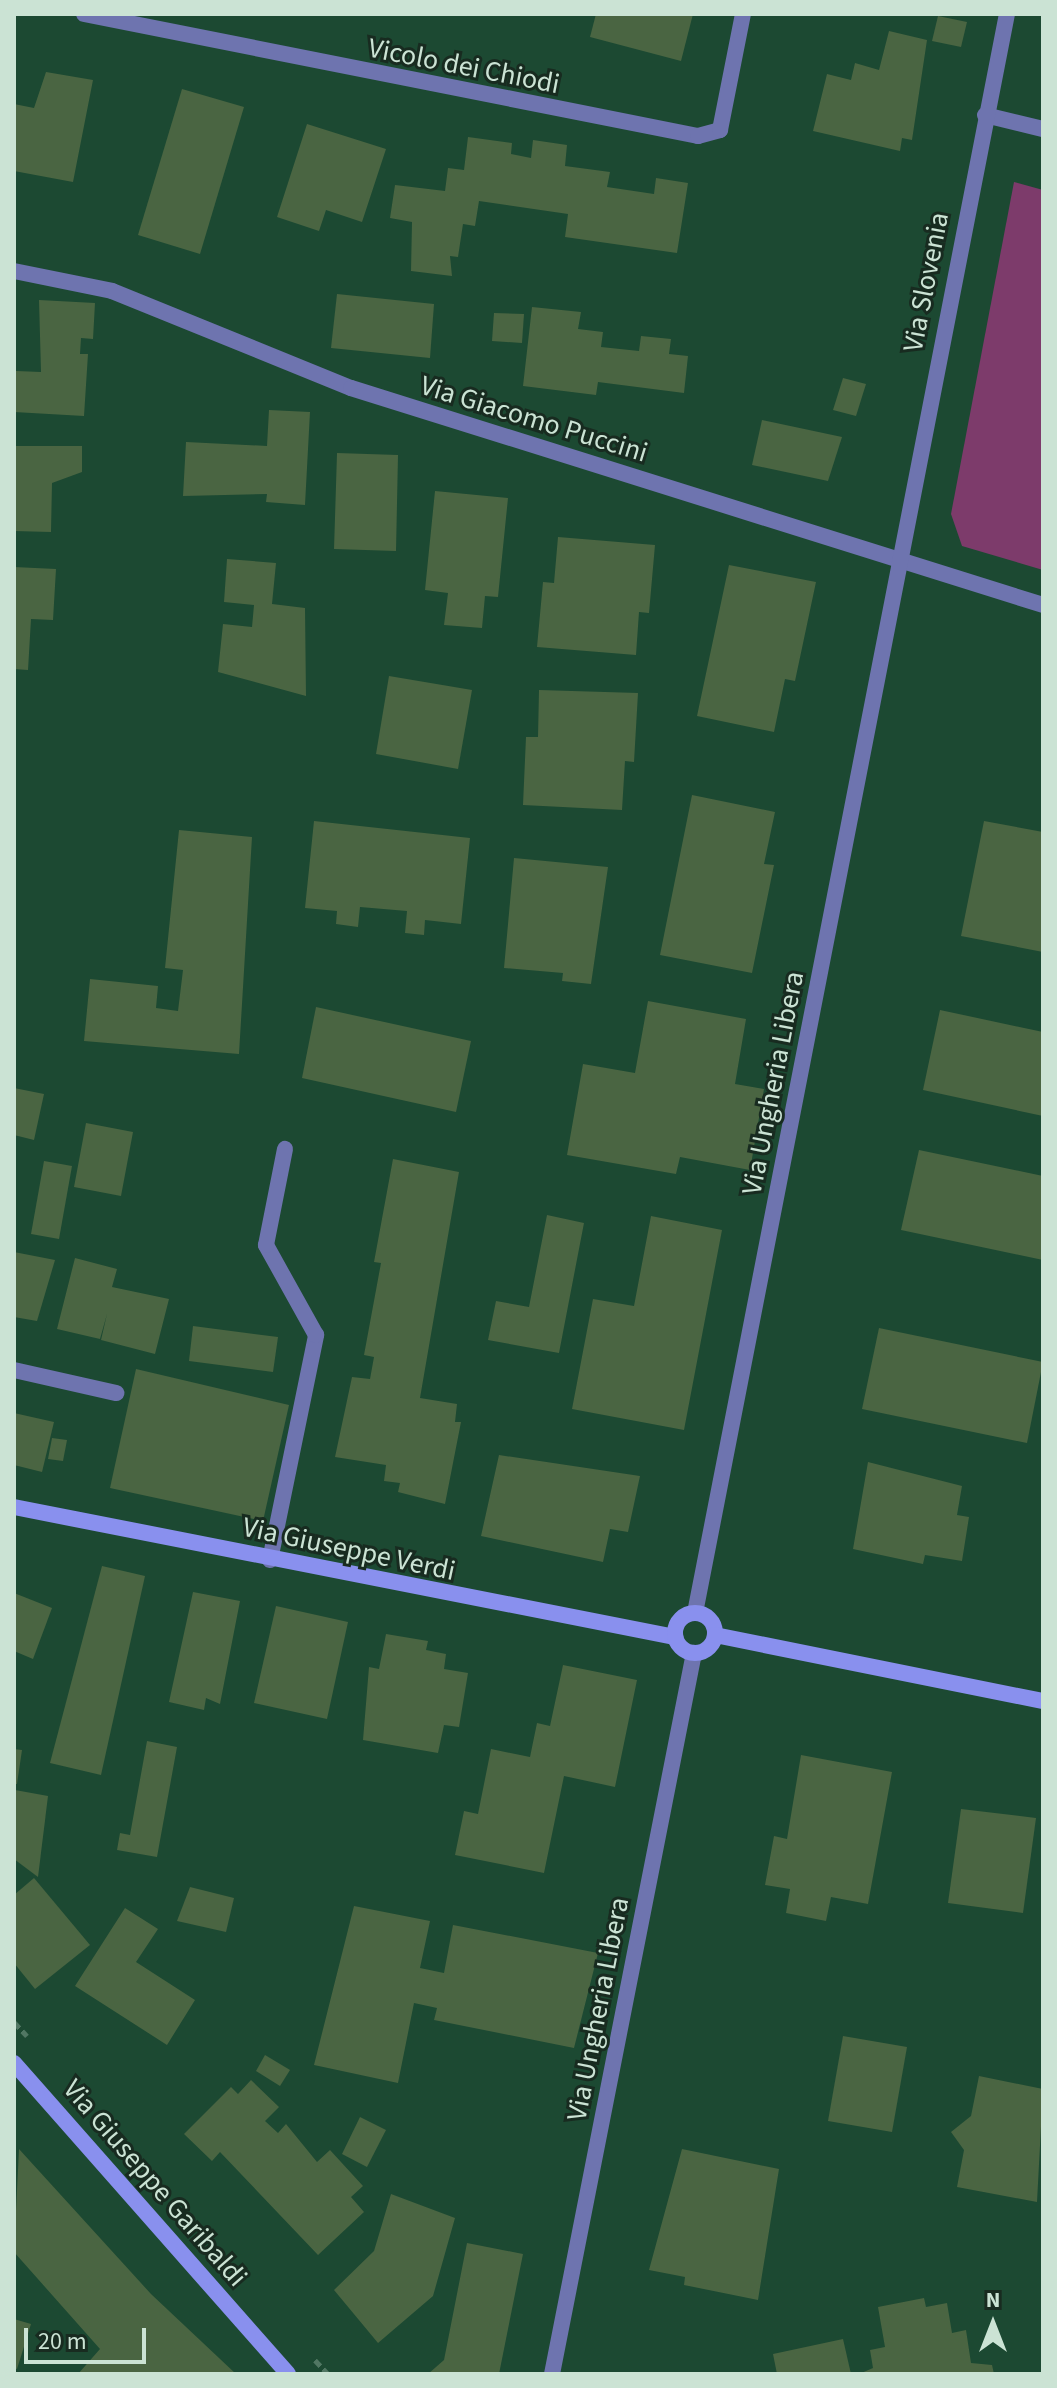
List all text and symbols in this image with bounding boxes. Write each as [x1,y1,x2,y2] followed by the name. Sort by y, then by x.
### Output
[365,31,563,101] street label: Vicolo dei Chiodi
[896,209,956,355] street label: Via Slovenia
[416,368,652,470] street label: Via Giacomo Puccini
[735,968,811,1198] street label: Via Ungheria Libera
[240,1510,458,1588] street label: Via Giuseppe Verdi
[560,1894,636,2124] street label: Via Ungheria Libera
[56,2073,254,2293] street label: Via Giuseppe Garibaldi
[953,2284,1033,2364] north arrow
[986,2284,1000,2316] text: N
[28,2312,150,2362] scale bar
[38,2324,87,2359] text: 20 m

